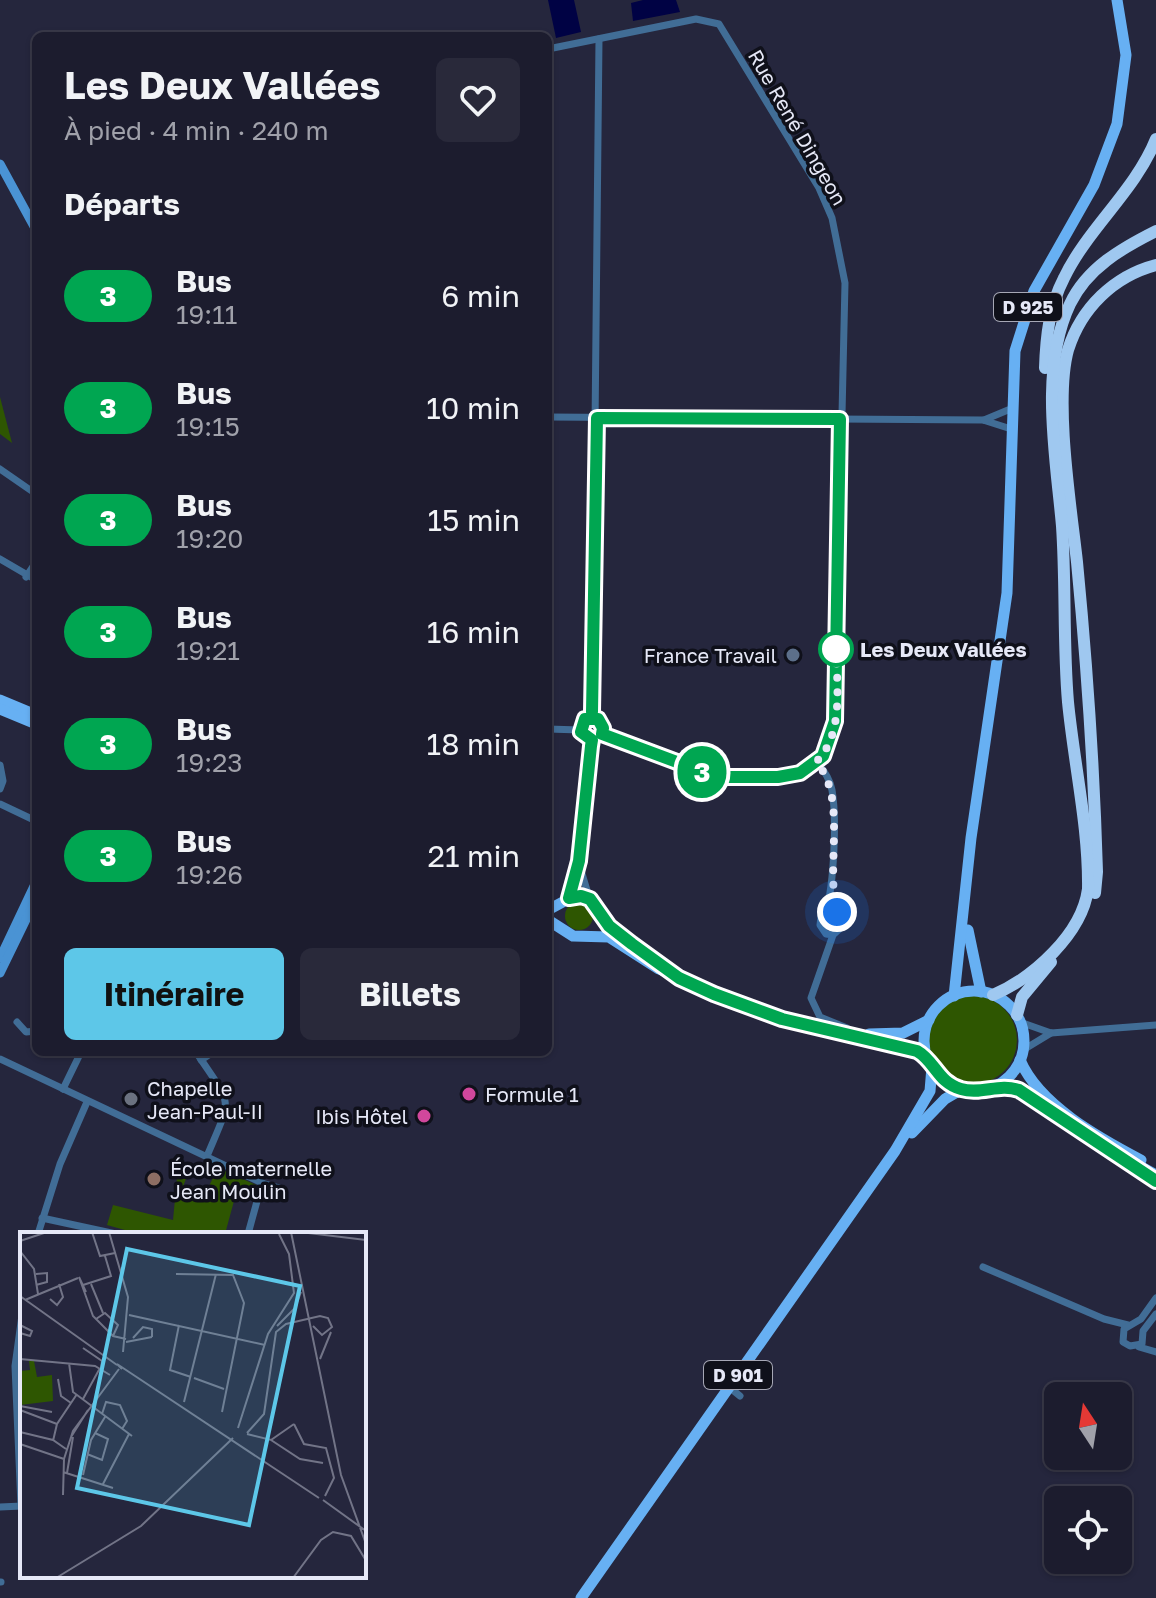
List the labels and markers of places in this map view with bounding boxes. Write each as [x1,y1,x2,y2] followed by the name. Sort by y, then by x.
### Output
[819,632,853,666] marker: Les Deux Vallées
[860,637,1027,661] place label: Les Deux Vallées
[644,643,777,667] place label: France Travail
[784,646,802,664] marker: France Travail
[147,1076,263,1123] place label: Chapelle Jean-Paul-II
[485,1082,579,1106] place label: Formule 1
[460,1085,478,1103] marker: Formule 1
[122,1090,140,1108] marker: Chapelle Jean-Paul-II
[315,1104,408,1128] place label: Ibis Hôtel
[415,1107,433,1125] marker: Ibis Hôtel
[170,1156,332,1203] place label: École maternelle Jean Moulin
[145,1170,163,1188] marker: École maternelle Jean Moulin

